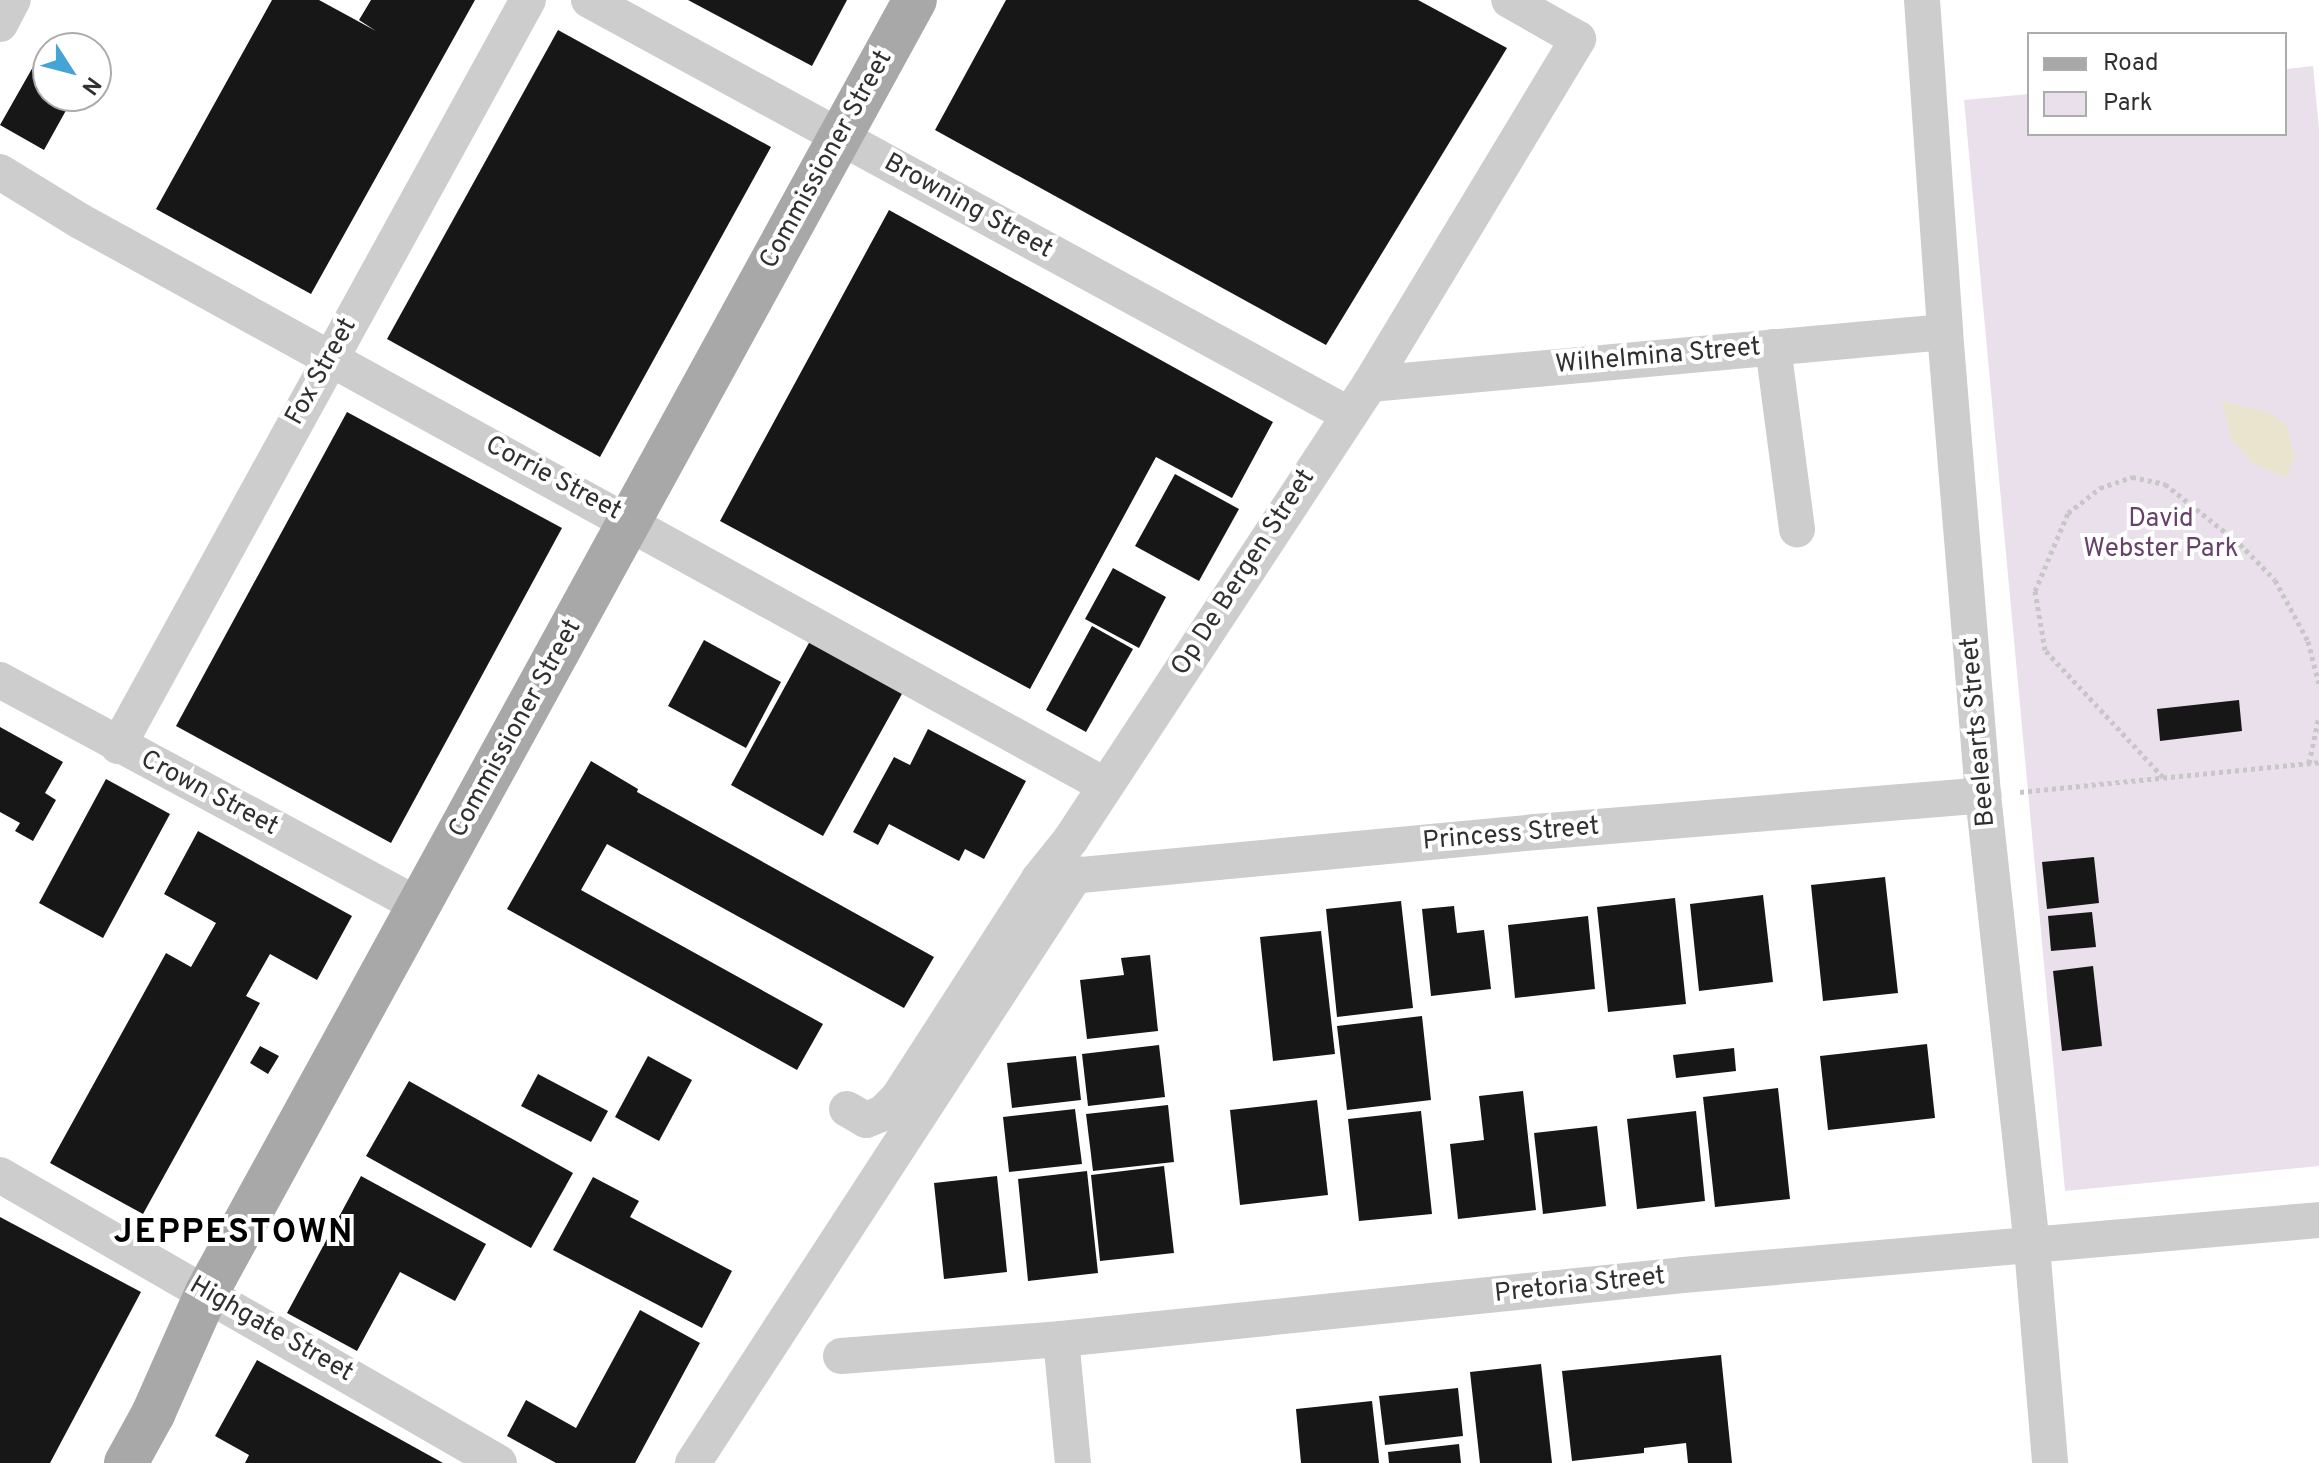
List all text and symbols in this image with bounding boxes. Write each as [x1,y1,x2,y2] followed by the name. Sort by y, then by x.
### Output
[32,32,112,112] north arrow
[2027,32,2287,136] legend
[754,45,900,275] street label: Commissioner Street
[2103,49,2159,79] text: Road
[75,71,106,100] text: N
[2103,89,2153,119] text: Park
[878,148,1058,266] street label: Browning Street
[280,313,364,431] street label: Fox Street
[1554,332,1762,382] street label: Wilhelmina Street
[480,430,626,528] street label: Corrie Street
[1166,464,1322,682] street label: Op De Bergen Street
[2083,504,2239,566] park label: David Webster Park
[443,614,589,844] street label: Commissioner Street
[1955,636,2003,828] street label: Beelearts Street
[135,745,283,843] street label: Crown Street
[1421,812,1601,858] street label: Princess Street
[114,1214,354,1254] district label: JEPPESTOWN
[1493,1262,1667,1310] street label: Pretoria Street
[184,1271,358,1389] street label: Highgate Street

